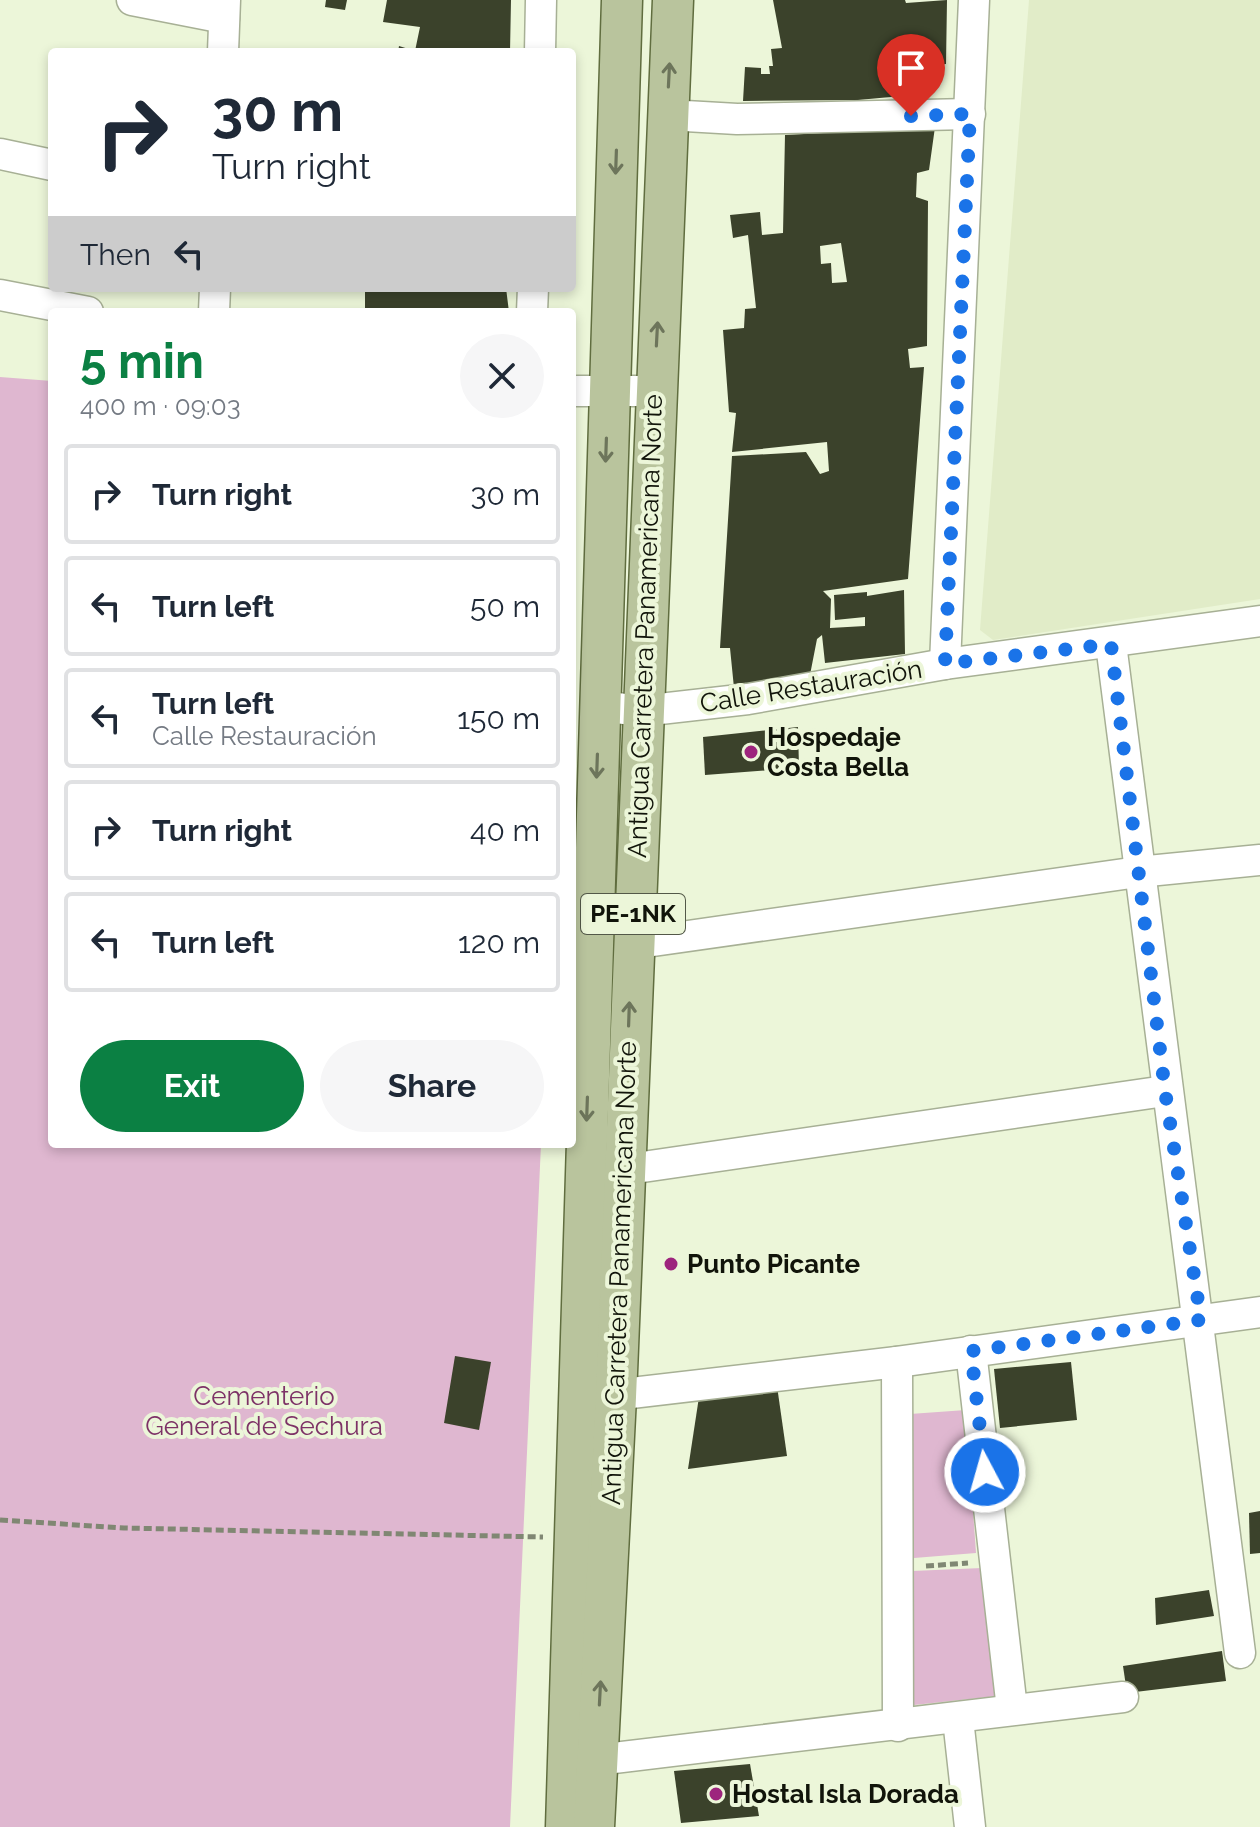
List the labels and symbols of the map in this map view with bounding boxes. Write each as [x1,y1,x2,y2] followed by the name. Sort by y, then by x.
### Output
[877,34,945,116] pin
[662,62,677,89] one-way arrow
[609,148,624,175] one-way arrow
[650,321,665,348] one-way arrow
[622,394,668,858] street label: Antigua Carretera Panamericana Norte
[599,436,614,463] one-way arrow
[698,654,924,718] street label: Calle Restauración
[767,722,909,782] place label: Hospedaje Costa Bella
[742,743,760,761] marker: Hospedaje Costa Bella
[589,752,605,779] one-way arrow
[581,894,685,934] road number: PE-1NK
[622,1001,637,1028] one-way arrow
[596,1041,642,1505] street label: Antigua Carretera Panamericana Norte
[579,1095,595,1122] one-way arrow
[687,1249,861,1279] place label: Punto Picante
[662,1255,680,1273] marker: Punto Picante
[145,1381,383,1441] park label: Cementerio General de Sechura
[943,1430,1027,1514] position arrow
[593,1680,608,1707] one-way arrow
[732,1779,959,1809] place label: Hostal Isla Dorada
[707,1785,725,1803] marker: Hostal Isla Dorada

